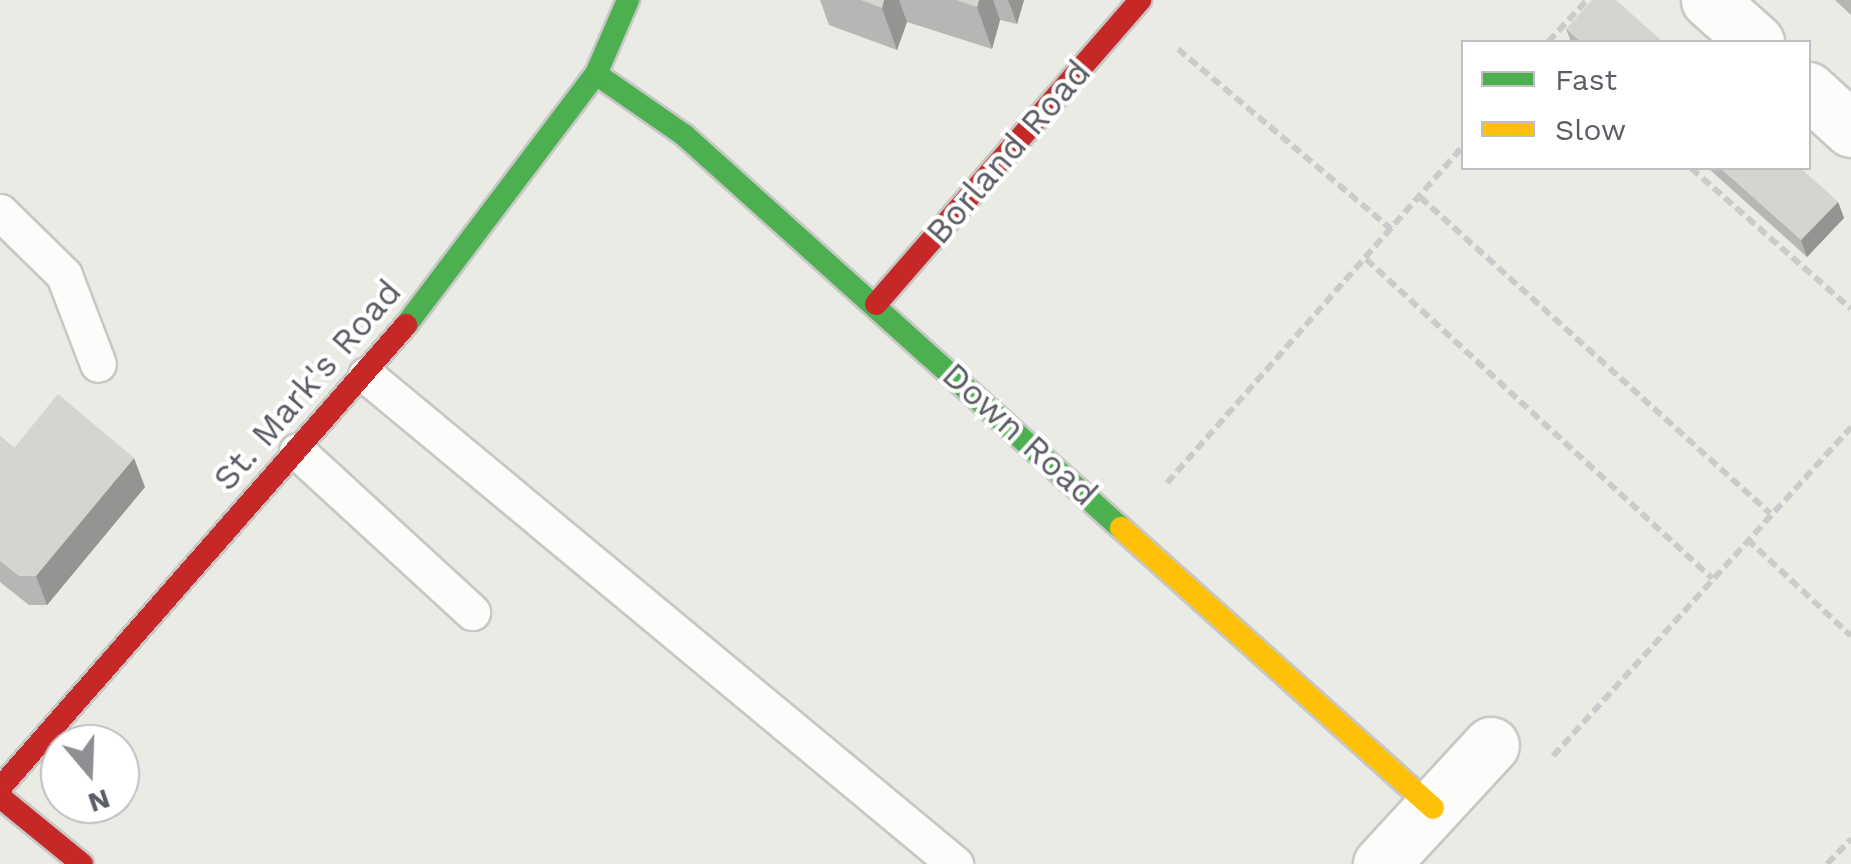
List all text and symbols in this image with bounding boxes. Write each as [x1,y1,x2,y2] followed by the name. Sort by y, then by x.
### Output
[1461,40,1811,170] legend
[917,52,1099,252] street label: Borland Road
[1555,62,1617,97] text: Fast
[1555,112,1626,147] text: Slow
[204,271,410,499] street label: St. Mark's Road
[934,353,1106,515] street label: Down Road
[40,724,140,824] north arrow
[84,782,114,820] text: N

